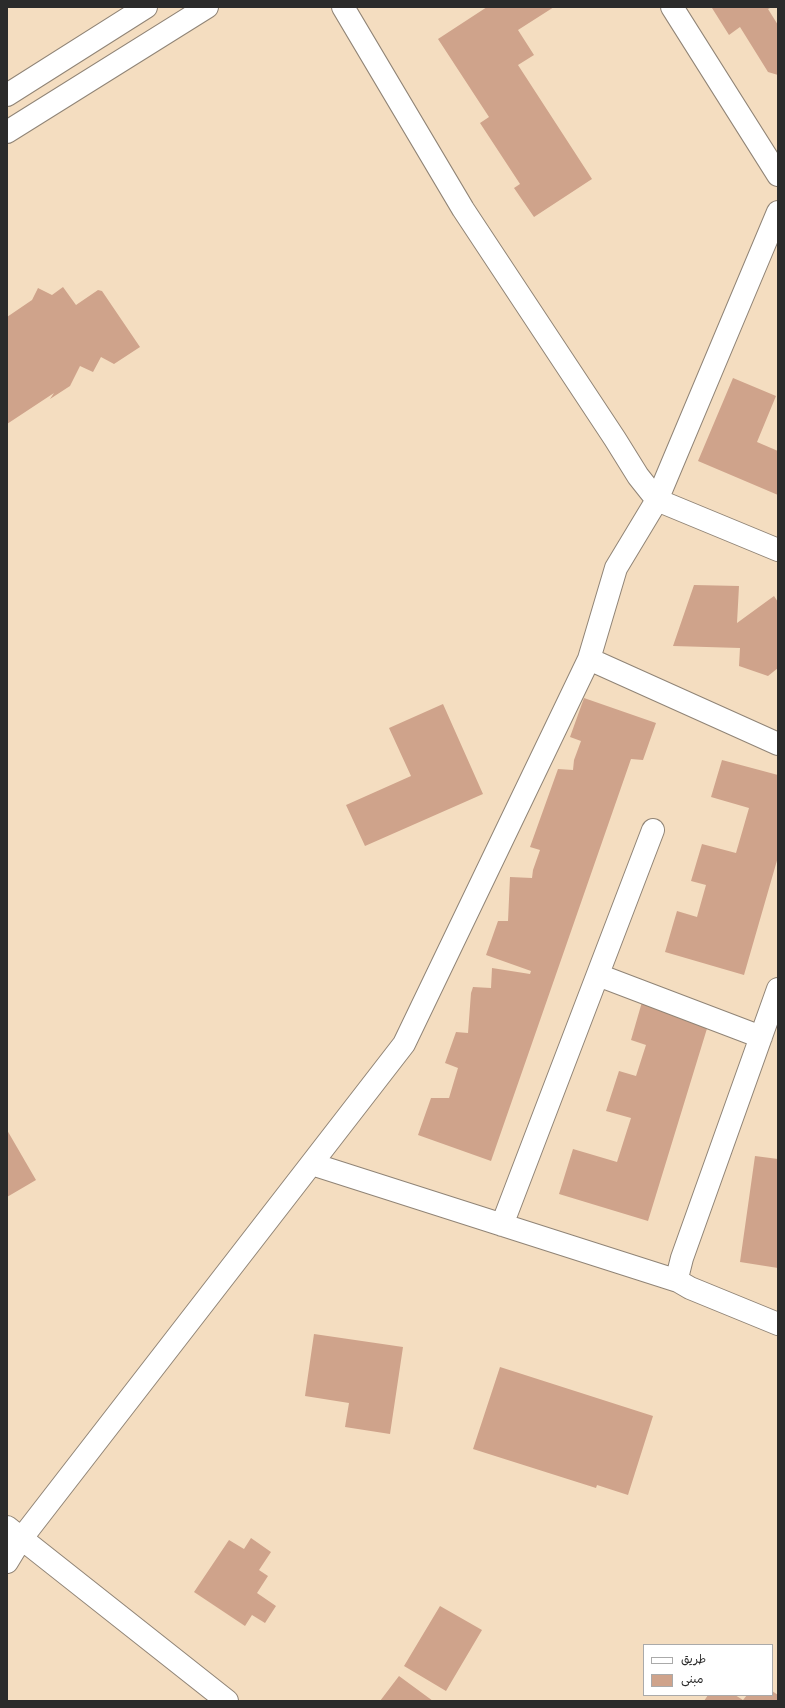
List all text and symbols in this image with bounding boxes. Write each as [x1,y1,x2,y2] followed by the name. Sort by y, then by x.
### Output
[643,1644,773,1696] legend
[681,1650,706,1669] text: طريق
[681,1670,704,1689] text: مبنى

